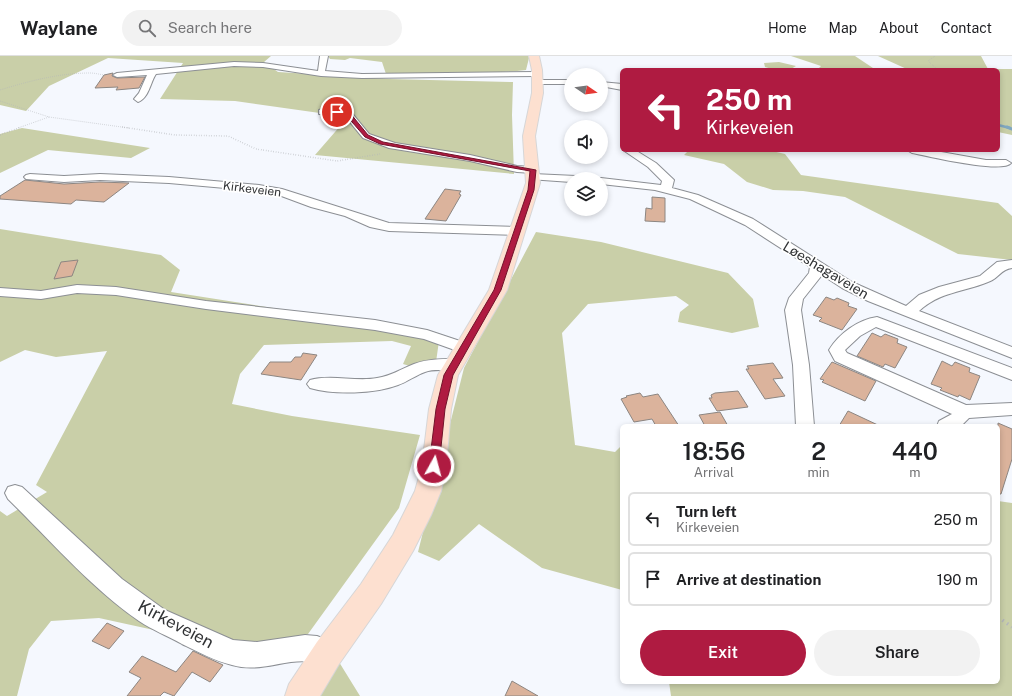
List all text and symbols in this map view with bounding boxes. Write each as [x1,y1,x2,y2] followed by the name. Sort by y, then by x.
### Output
[122,10,402,46] search box
[20,17,98,39] text: Waylane
[136,17,158,39] icon: search
[168,19,252,36] text: Search here
[768,20,807,36] text: Home
[829,20,857,36] text: Map
[879,20,919,36] text: About
[941,20,992,36] text: Contact
[564,68,608,112] north arrow
[564,68,608,216] map controls
[706,83,792,116] text: 250 m
[640,84,692,136] icon: left
[320,95,354,129] pin
[326,101,348,123] icon: arrive
[706,117,794,138] text: Kirkeveien
[564,120,608,164] button: sound
[564,172,608,216] button: layers
[222,178,282,200] street label: Kirkeveien
[780,238,872,302] street label: Løeshagaveien
[682,437,745,465] text: 18:56
[811,437,826,465] text: 2
[892,437,938,465] text: 440
[413,445,455,487] position arrow
[694,465,734,480] text: Arrival
[808,465,830,480] text: min
[909,465,920,480] text: m
[676,503,737,520] text: Turn left
[642,508,664,530] icon: left
[934,511,978,528] text: 250 m
[676,520,739,535] text: Kirkeveien
[642,568,664,590] icon: arrive
[676,571,821,588] text: Arrive at destination
[937,571,978,588] text: 190 m
[135,596,217,652] street label: Kirkeveien
[640,630,806,676] button: Exit
[814,630,980,676] button: Share

